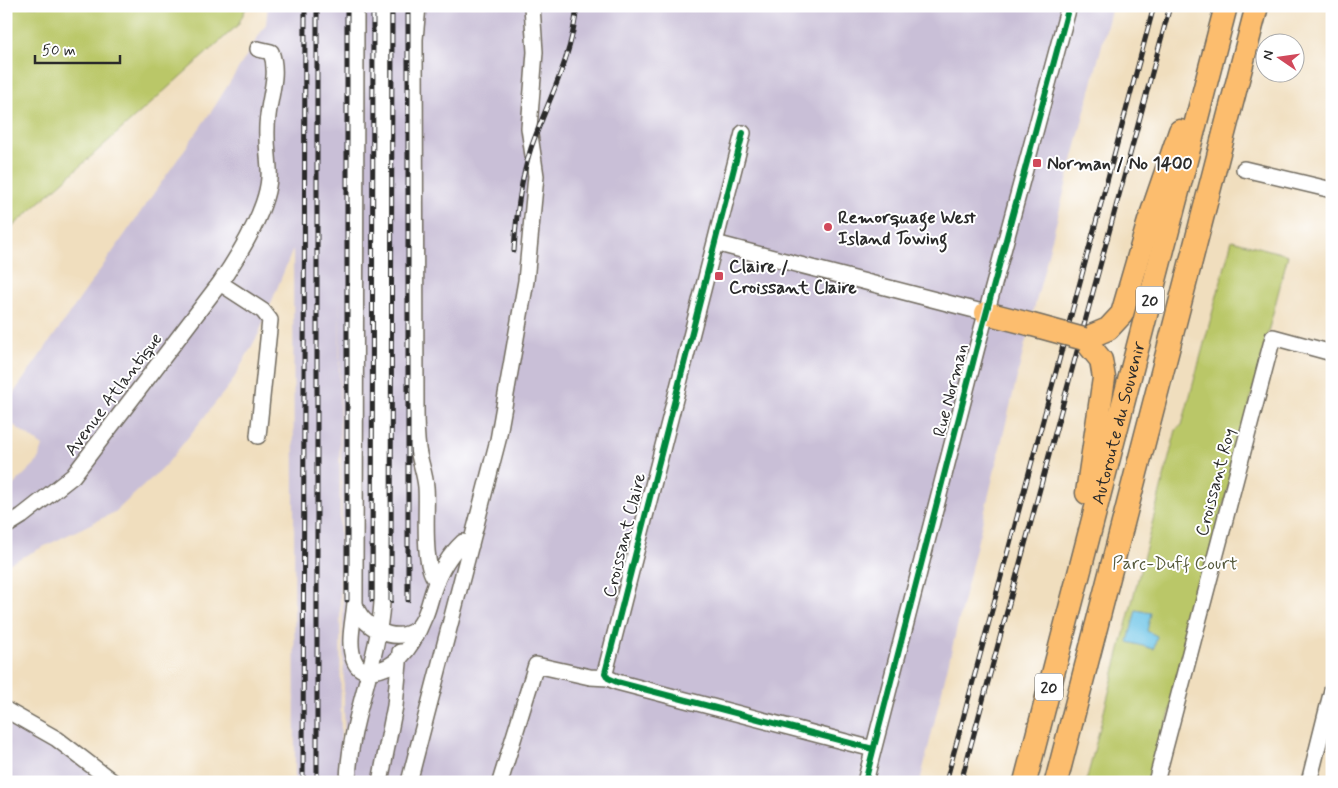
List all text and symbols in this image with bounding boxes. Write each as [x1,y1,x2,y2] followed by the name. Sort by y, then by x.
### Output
[35,32,120,64] scale bar
[1256,32,1306,82] north arrow
[42,41,76,61] text: 50 m
[1258,49,1278,62] text: N
[1047,152,1193,176] place label: Norman / No 1400
[1031,157,1043,169] marker: Norman / No 1400
[838,206,976,253] place label: Remorquage West Island Towing
[822,221,834,233] marker: Remorquage West Island Towing
[729,255,857,300] place label: Claire / Croissant Claire
[713,270,725,282] marker: Claire / Croissant Claire
[1136,286,1164,314] road number: 20
[59,328,168,461] street label: Avenue Atlantique
[1086,338,1152,507] street label: Autoroute du Souvenir
[928,341,974,439] street label: Rue Norman
[1190,426,1242,539] street label: Croissant Roy
[598,470,652,600] street label: Croissant Claire
[1112,552,1238,576] park label: Parc-Duff Court
[1035,674,1063,700] road number: 20

